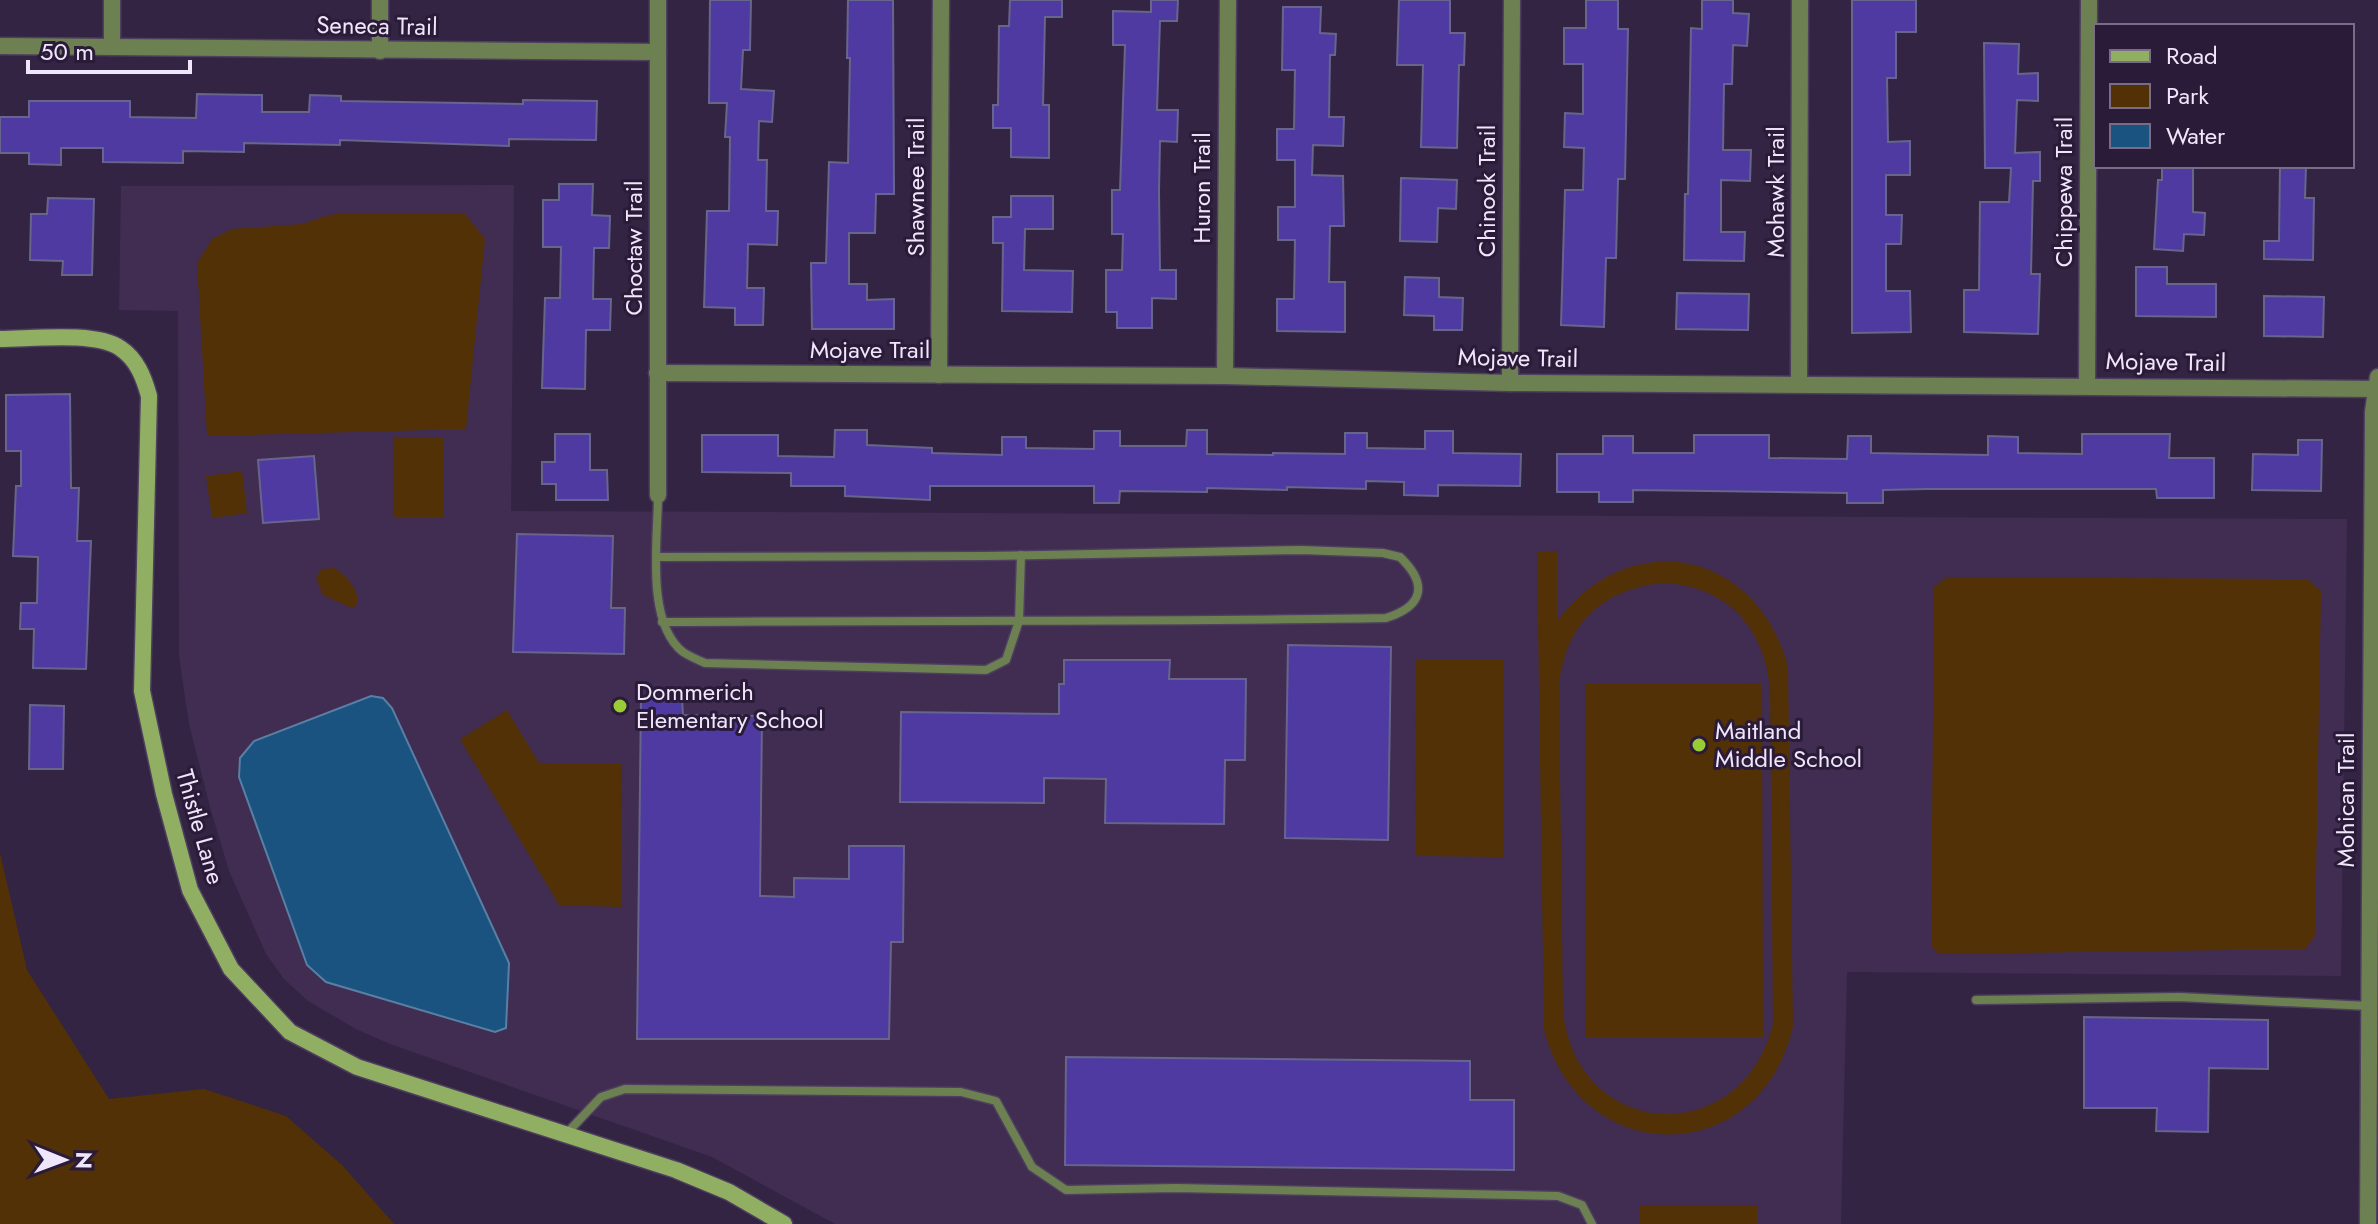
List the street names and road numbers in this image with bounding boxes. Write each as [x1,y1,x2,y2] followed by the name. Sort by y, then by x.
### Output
[316,7,438,44] street label: Seneca Trail
[2046,117,2081,267] street label: Chippewa Trail
[898,118,933,256] street label: Shawnee Trail
[1469,125,1504,257] street label: Chinook Trail
[1758,126,1793,258] street label: Mohawk Trail
[1184,132,1219,244] street label: Huron Trail
[616,180,651,316] street label: Choctaw Trail
[810,332,930,367] street label: Mojave Trail
[1457,339,1579,376] street label: Mojave Trail
[2105,343,2227,380] street label: Mojave Trail
[2328,733,2363,867] street label: Mohican Trail
[167,765,234,888] street label: Thistle Lane

